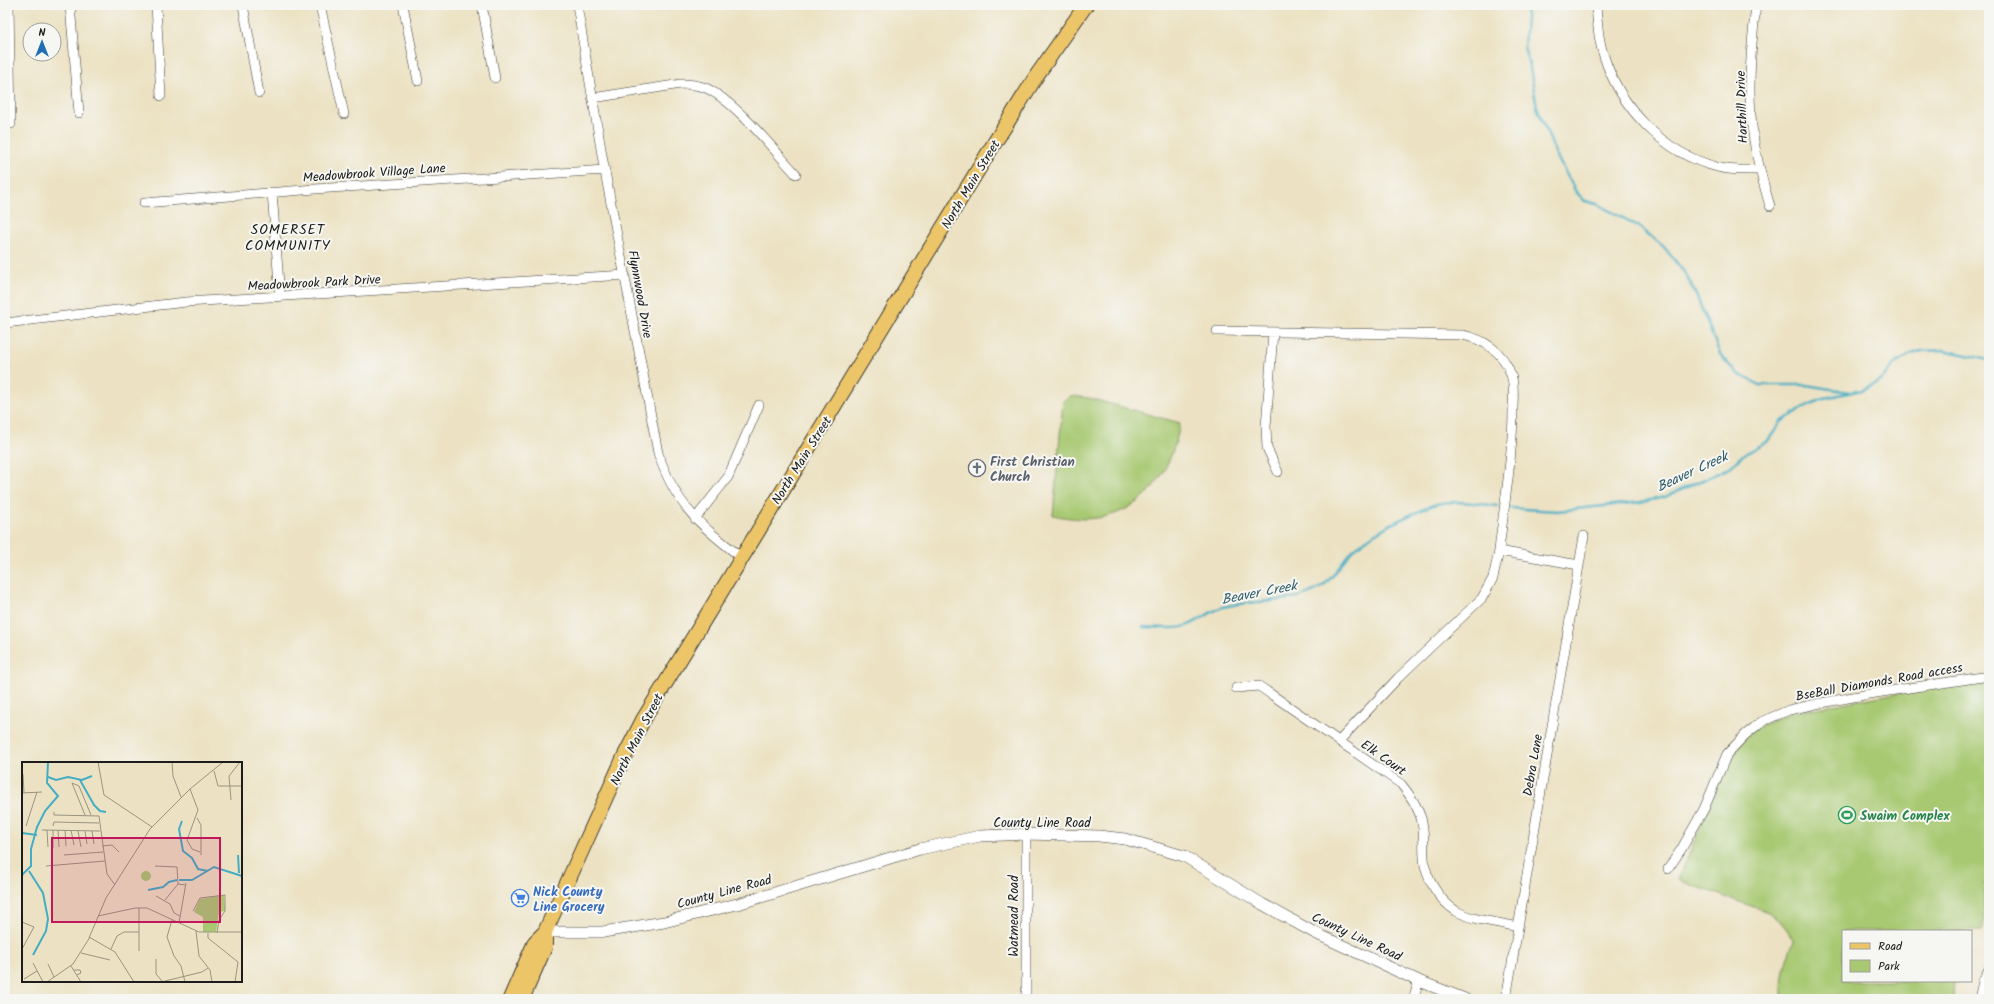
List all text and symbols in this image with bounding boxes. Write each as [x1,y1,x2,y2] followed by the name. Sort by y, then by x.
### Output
[22,22,62,62] north arrow
[39,24,46,42] text: N
[1731,70,1754,144] street label: Harthill Drive
[936,135,1007,233] street label: North Main Street
[302,158,446,189] street label: Meadowbrook Village Lane
[245,219,331,257] district label: SOMERSET COMMUNITY
[621,248,658,340] street label: Flynnwood Drive
[247,270,381,297] street label: Meadowbrook Park Drive
[767,412,838,509] street label: North Main Street
[1653,445,1734,498] water label: Beaver Creek
[990,452,1075,488] place label: First Christian Church
[967,458,987,478] church icon: First Christian Church
[1220,574,1301,611] water label: Beaver Creek
[1794,657,1965,708] street label: BseBall Diamonds Road access
[605,689,670,789] street label: North Main Street
[1518,732,1549,798] street label: Debra Lane
[1356,735,1411,782] street label: Elk Court
[22,762,242,982] inset map
[1837,805,1857,825] sports icon: Swaim Complex
[1860,806,1950,827] place label: Swaim Complex
[993,813,1091,834] street label: County Line Road
[675,870,775,915] street label: County Line Road
[1004,875,1025,957] street label: Watmead Road
[533,882,605,918] place label: Nick County Line Grocery
[510,888,530,908] supermarket icon: Nick County Line Grocery
[1308,907,1405,968] street label: County Line Road
[1842,930,1972,982] legend
[1878,937,1903,956] text: Road
[1878,957,1900,976] text: Park

